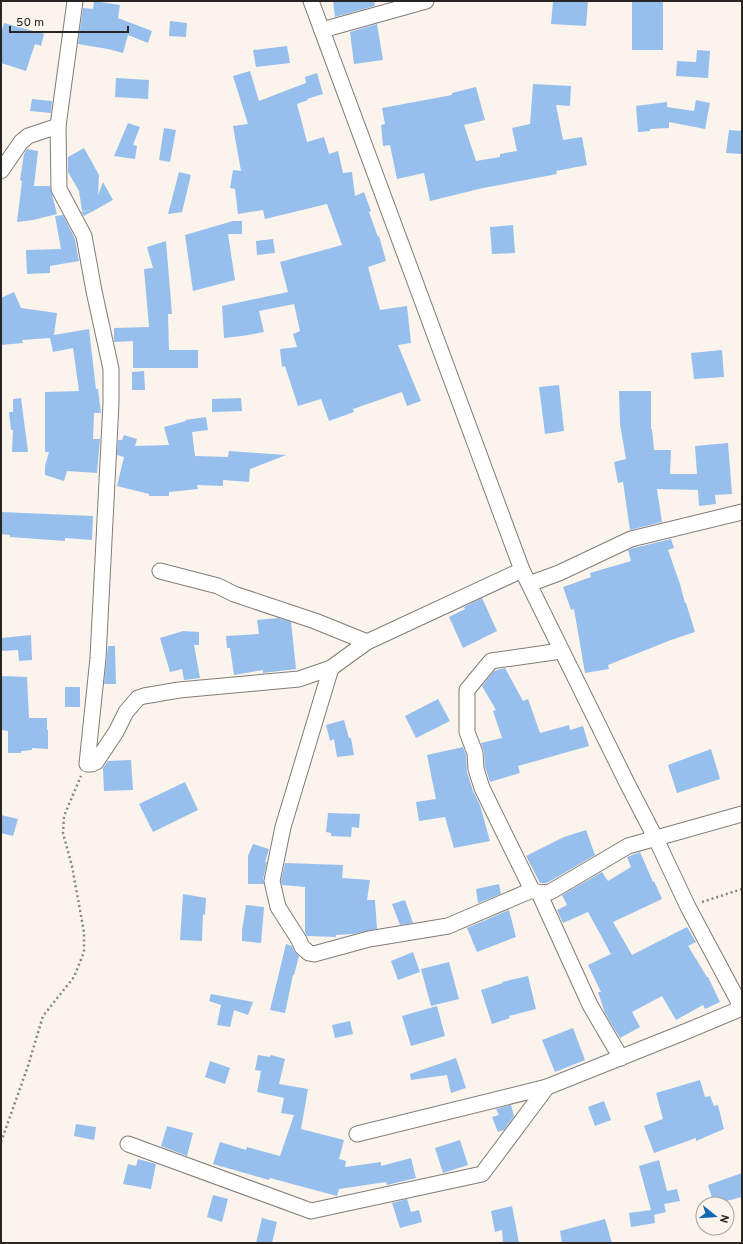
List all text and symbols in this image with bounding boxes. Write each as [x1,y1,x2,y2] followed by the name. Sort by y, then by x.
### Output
[10,8,128,34] scale bar
[16,15,44,31] text: 50 m
[695,1196,735,1236] north arrow
[716,1213,731,1224] text: N

